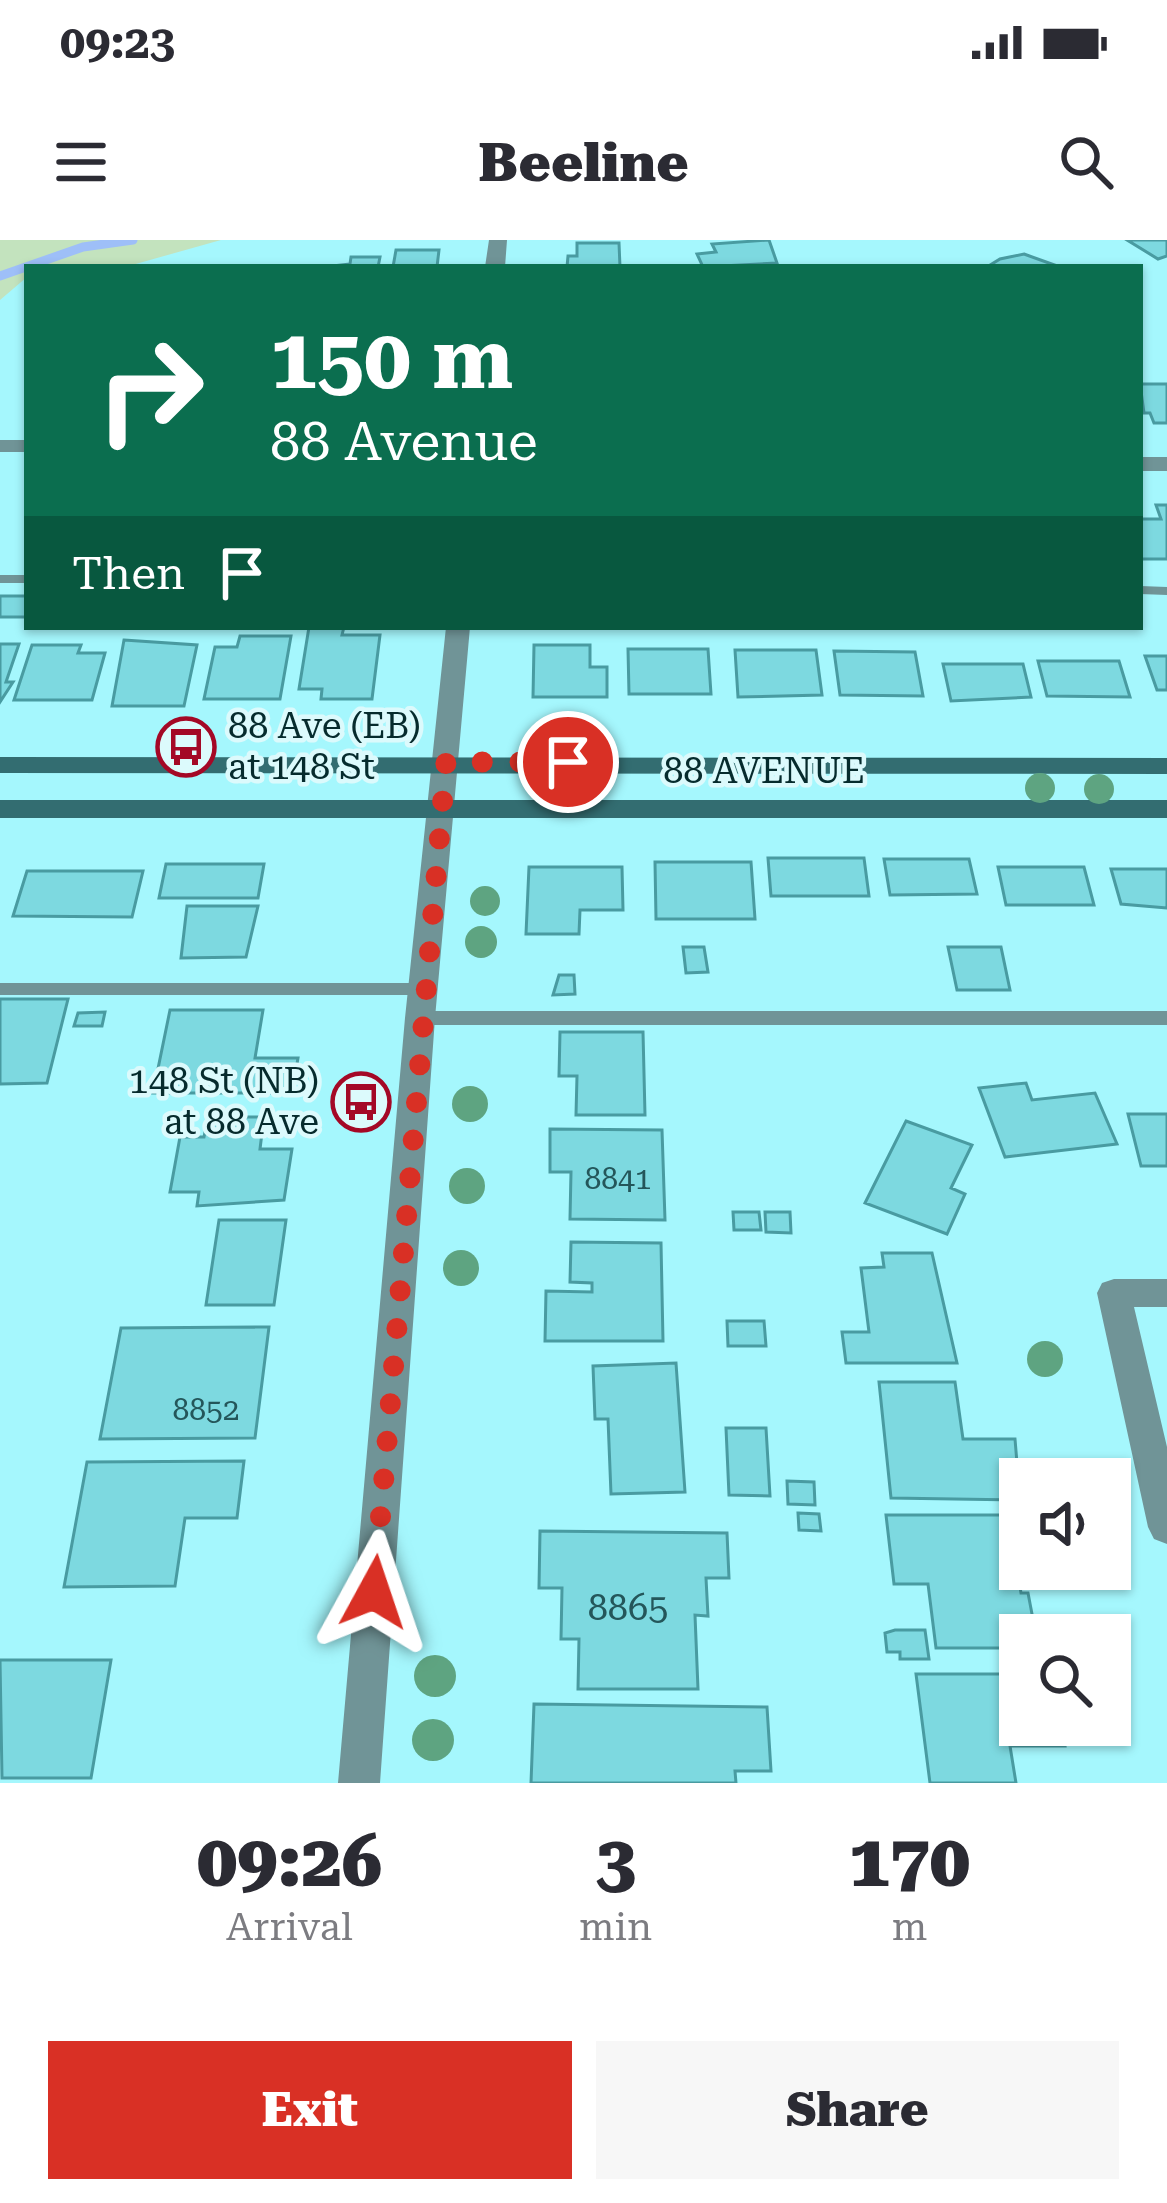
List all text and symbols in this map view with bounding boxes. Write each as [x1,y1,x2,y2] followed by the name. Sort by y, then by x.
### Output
[60,16,175,69] text: 09:23
[48,129,114,195] icon: menu
[1053,129,1119,195] icon: search
[478,131,689,194] text: Beeline
[270,310,513,408] text: 150 m
[72,312,228,468] icon: right
[270,410,538,473] text: 88 Avenue
[209,540,275,606] icon: arrive
[72,547,185,600] text: Then
[228,705,421,788] place label: 88 Ave (EB) at 148 St
[517,711,619,813] pin
[155,716,217,778] bus stop icon: 88 Ave (EB) at 148 St
[535,729,601,795] icon: arrive
[663,750,865,792] street label: 88 AVENUE
[129,1060,319,1143] place label: 148 St (NB) at 88 Ave
[330,1071,392,1133] bus stop icon: 148 St (NB) at 88 Ave
[584,1161,652,1196] house number: 8841
[172,1392,240,1427] house number: 8852
[999,1458,1131,1746] map controls
[999,1458,1131,1590] button: sound
[311,1529,437,1655] position arrow
[588,1587,668,1629] house number: 8865
[999,1614,1131,1746] button: search
[197,1819,382,1904] text: 09:26
[595,1819,636,1904] text: 3
[849,1819,970,1904] text: 170
[226,1904,353,1950] text: Arrival
[579,1904,652,1950] text: min
[892,1904,927,1950] text: m
[48,2041,572,2179] button: Exit
[596,2041,1119,2179] button: Share

